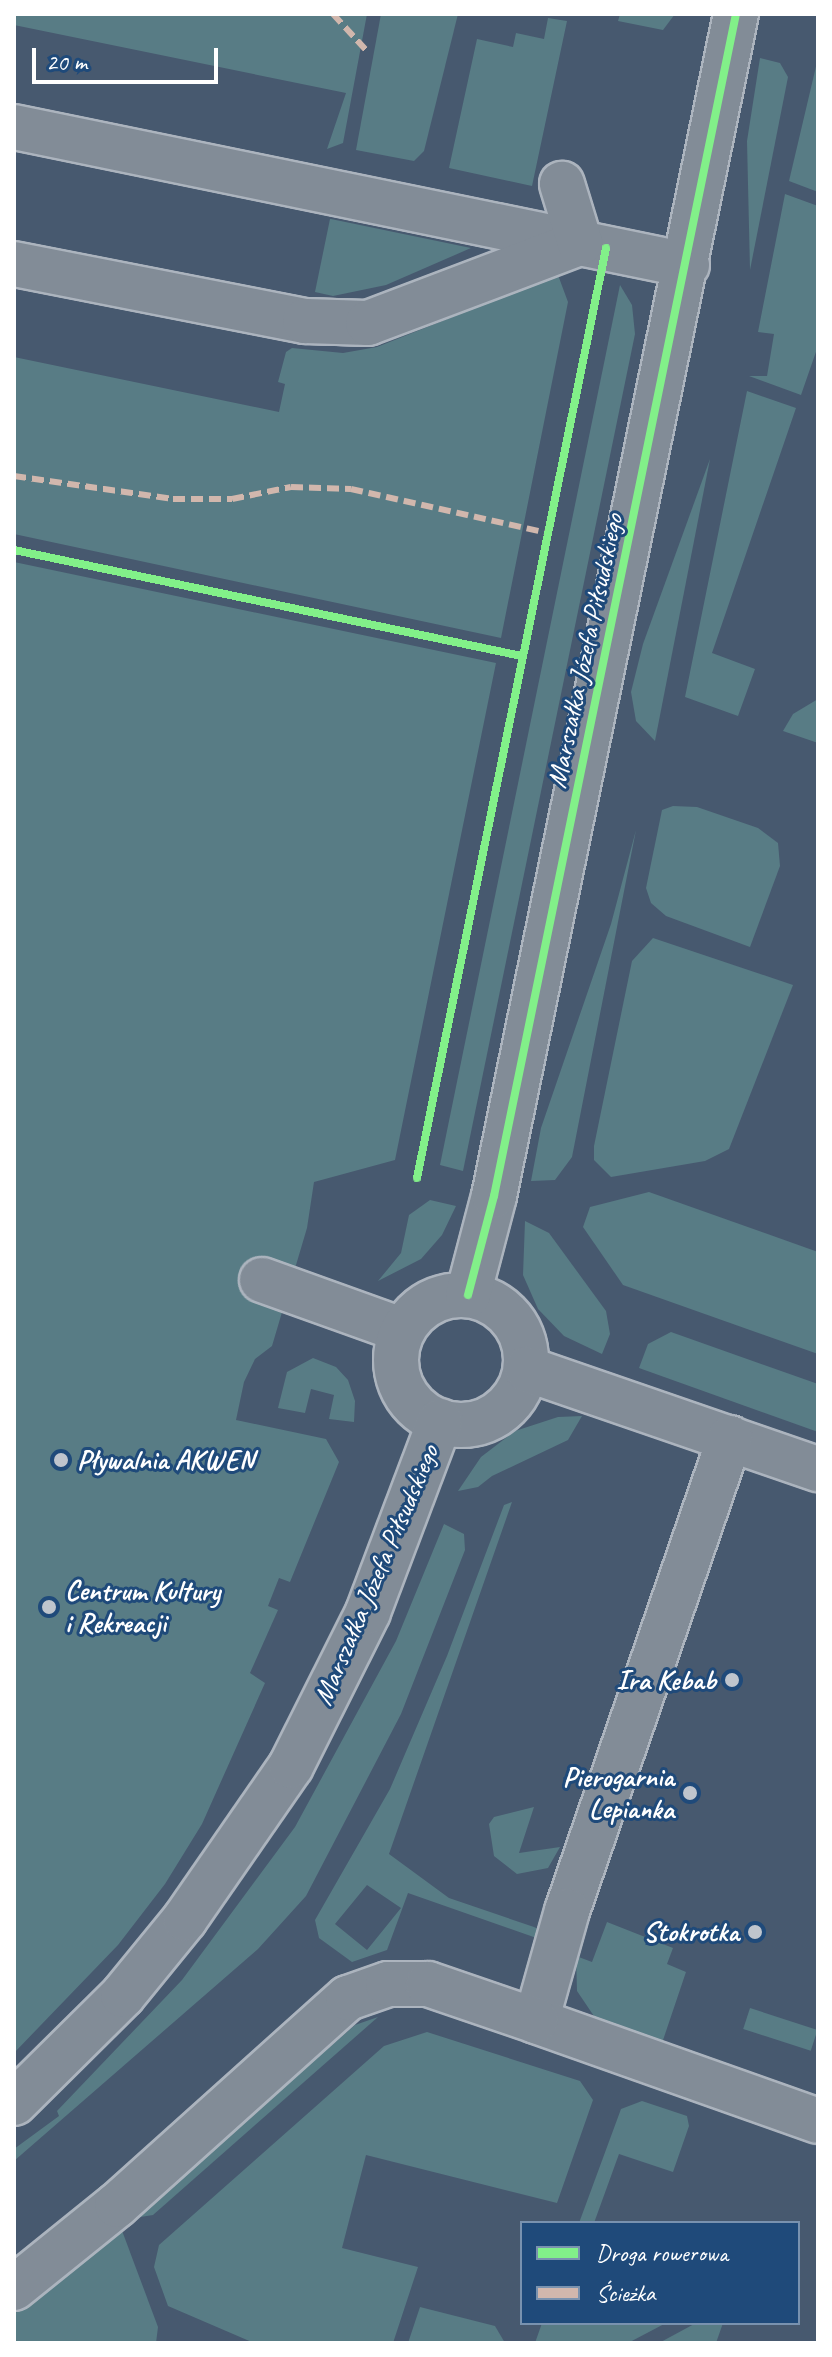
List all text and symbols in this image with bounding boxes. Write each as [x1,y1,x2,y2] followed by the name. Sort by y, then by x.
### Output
[36,32,222,82] scale bar
[46,47,87,77] text: 20 m
[539,511,631,791] street label: Marszałka Józefa Piłsudskiego
[306,1440,446,1710] street label: Marszałka Józefa Piłsudskiego
[77,1443,255,1477] place label: Pływalnia AKWEN
[52,1451,70,1469] marker: Pływalnia AKWEN
[65,1574,220,1640] place label: Centrum Kultury i Rekreacji
[40,1598,58,1616] marker: Centrum Kultury i Rekreacji
[617,1663,716,1697] place label: Ira Kebab
[723,1671,741,1689] marker: Ira Kebab
[563,1760,674,1826] place label: Pierogarnia Lepianka
[681,1784,699,1802] marker: Pierogarnia Lepianka
[643,1915,739,1949] place label: Stokrotka
[746,1923,764,1941] marker: Stokrotka
[520,2221,800,2325] legend
[596,2238,728,2268] text: Droga rowerowa
[596,2278,655,2308] text: Ścieżka

